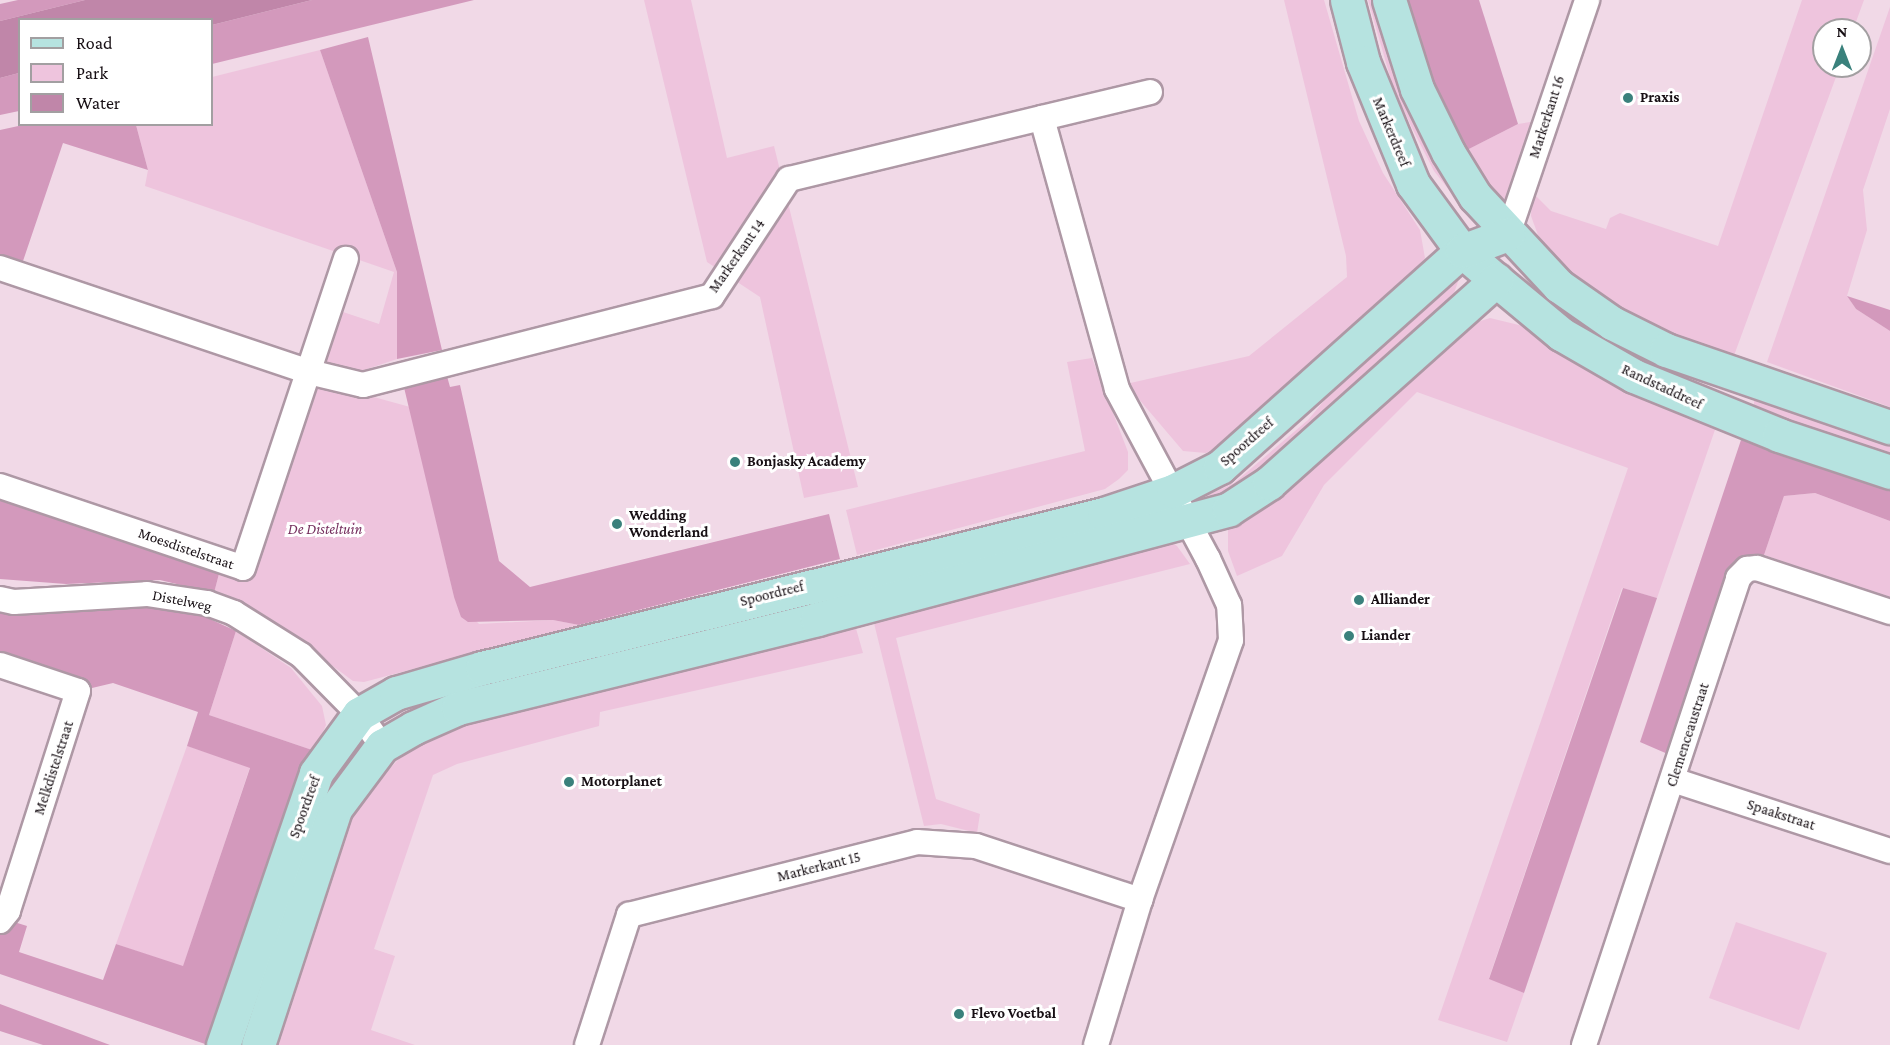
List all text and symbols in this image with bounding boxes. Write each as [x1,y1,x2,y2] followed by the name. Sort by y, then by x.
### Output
[18,18,213,126] legend
[1812,18,1872,78] north arrow
[1837,23,1847,40] text: N
[76,33,113,53] text: Road
[76,63,108,83] text: Park
[1525,73,1569,161] street label: Markerkant 16
[1640,89,1679,107] place label: Praxis
[1621,91,1635,105] marker: Praxis
[76,93,120,113] text: Water
[1368,95,1414,169] street label: Markerdreef
[705,216,769,296] street label: Markerkant 14
[1619,360,1705,414] street label: Randstaddreef
[1216,414,1278,470] street label: Spoordreef
[747,453,866,471] place label: Bonjasky Academy
[728,455,742,469] marker: Bonjasky Academy
[629,506,708,541] place label: Wedding Wonderland
[610,517,624,531] marker: Wedding Wonderland
[288,521,362,539] park label: De Disteltuin
[136,524,236,574] street label: Moesdistelstraat
[738,577,806,611] street label: Spoordreef
[151,586,213,616] street label: Distelweg
[1371,591,1430,609] place label: Alliander
[1352,593,1366,607] marker: Alliander
[1361,627,1411,645] place label: Liander
[1342,629,1356,643] marker: Liander
[1663,681,1713,789] street label: Clemenceaustraat
[30,719,78,817] street label: Melkdistelstraat
[285,773,325,841] street label: Spoordreef
[581,773,662,791] place label: Motorplanet
[562,775,576,789] marker: Motorplanet
[1745,796,1817,834] street label: Spaakstraat
[775,848,863,886] street label: Markerkant 15
[971,1005,1056,1023] place label: Flevo Voetbal
[952,1007,966,1021] marker: Flevo Voetbal

